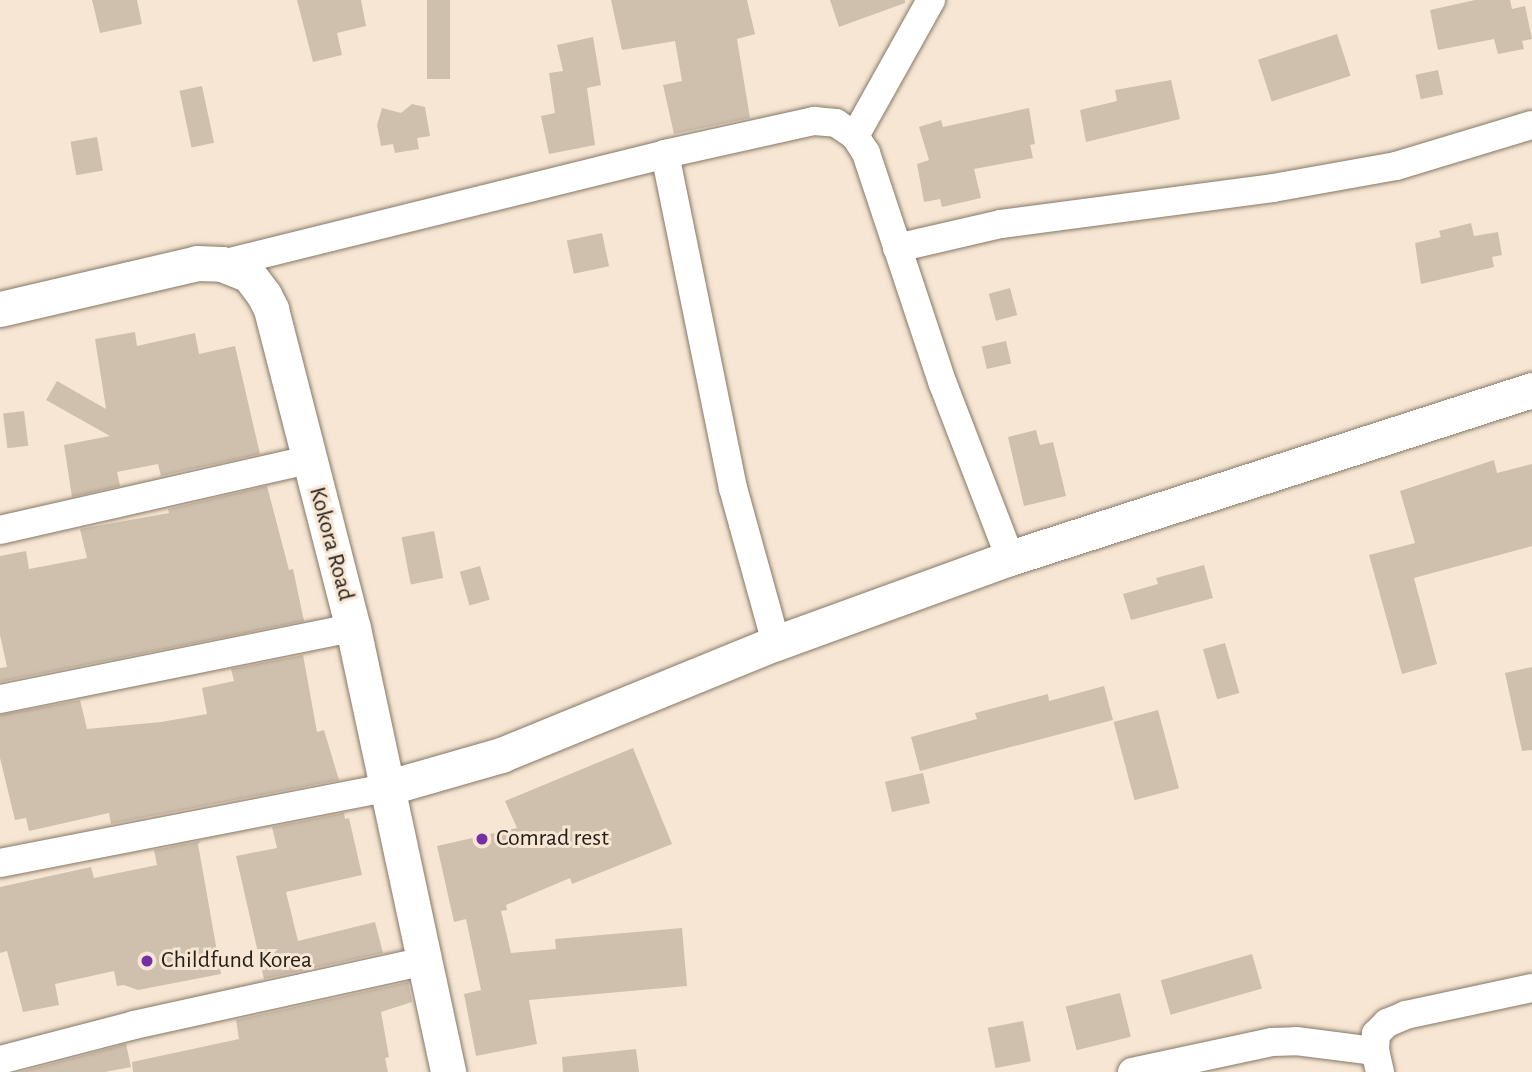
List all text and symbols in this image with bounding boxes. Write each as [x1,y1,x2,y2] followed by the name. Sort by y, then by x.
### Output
[302,484,360,604] street label: Kokora Road
[496,825,609,853] place label: Comrad rest
[474,831,490,847] marker: Comrad rest
[161,947,312,975] place label: Childfund Korea
[139,953,155,969] marker: Childfund Korea

